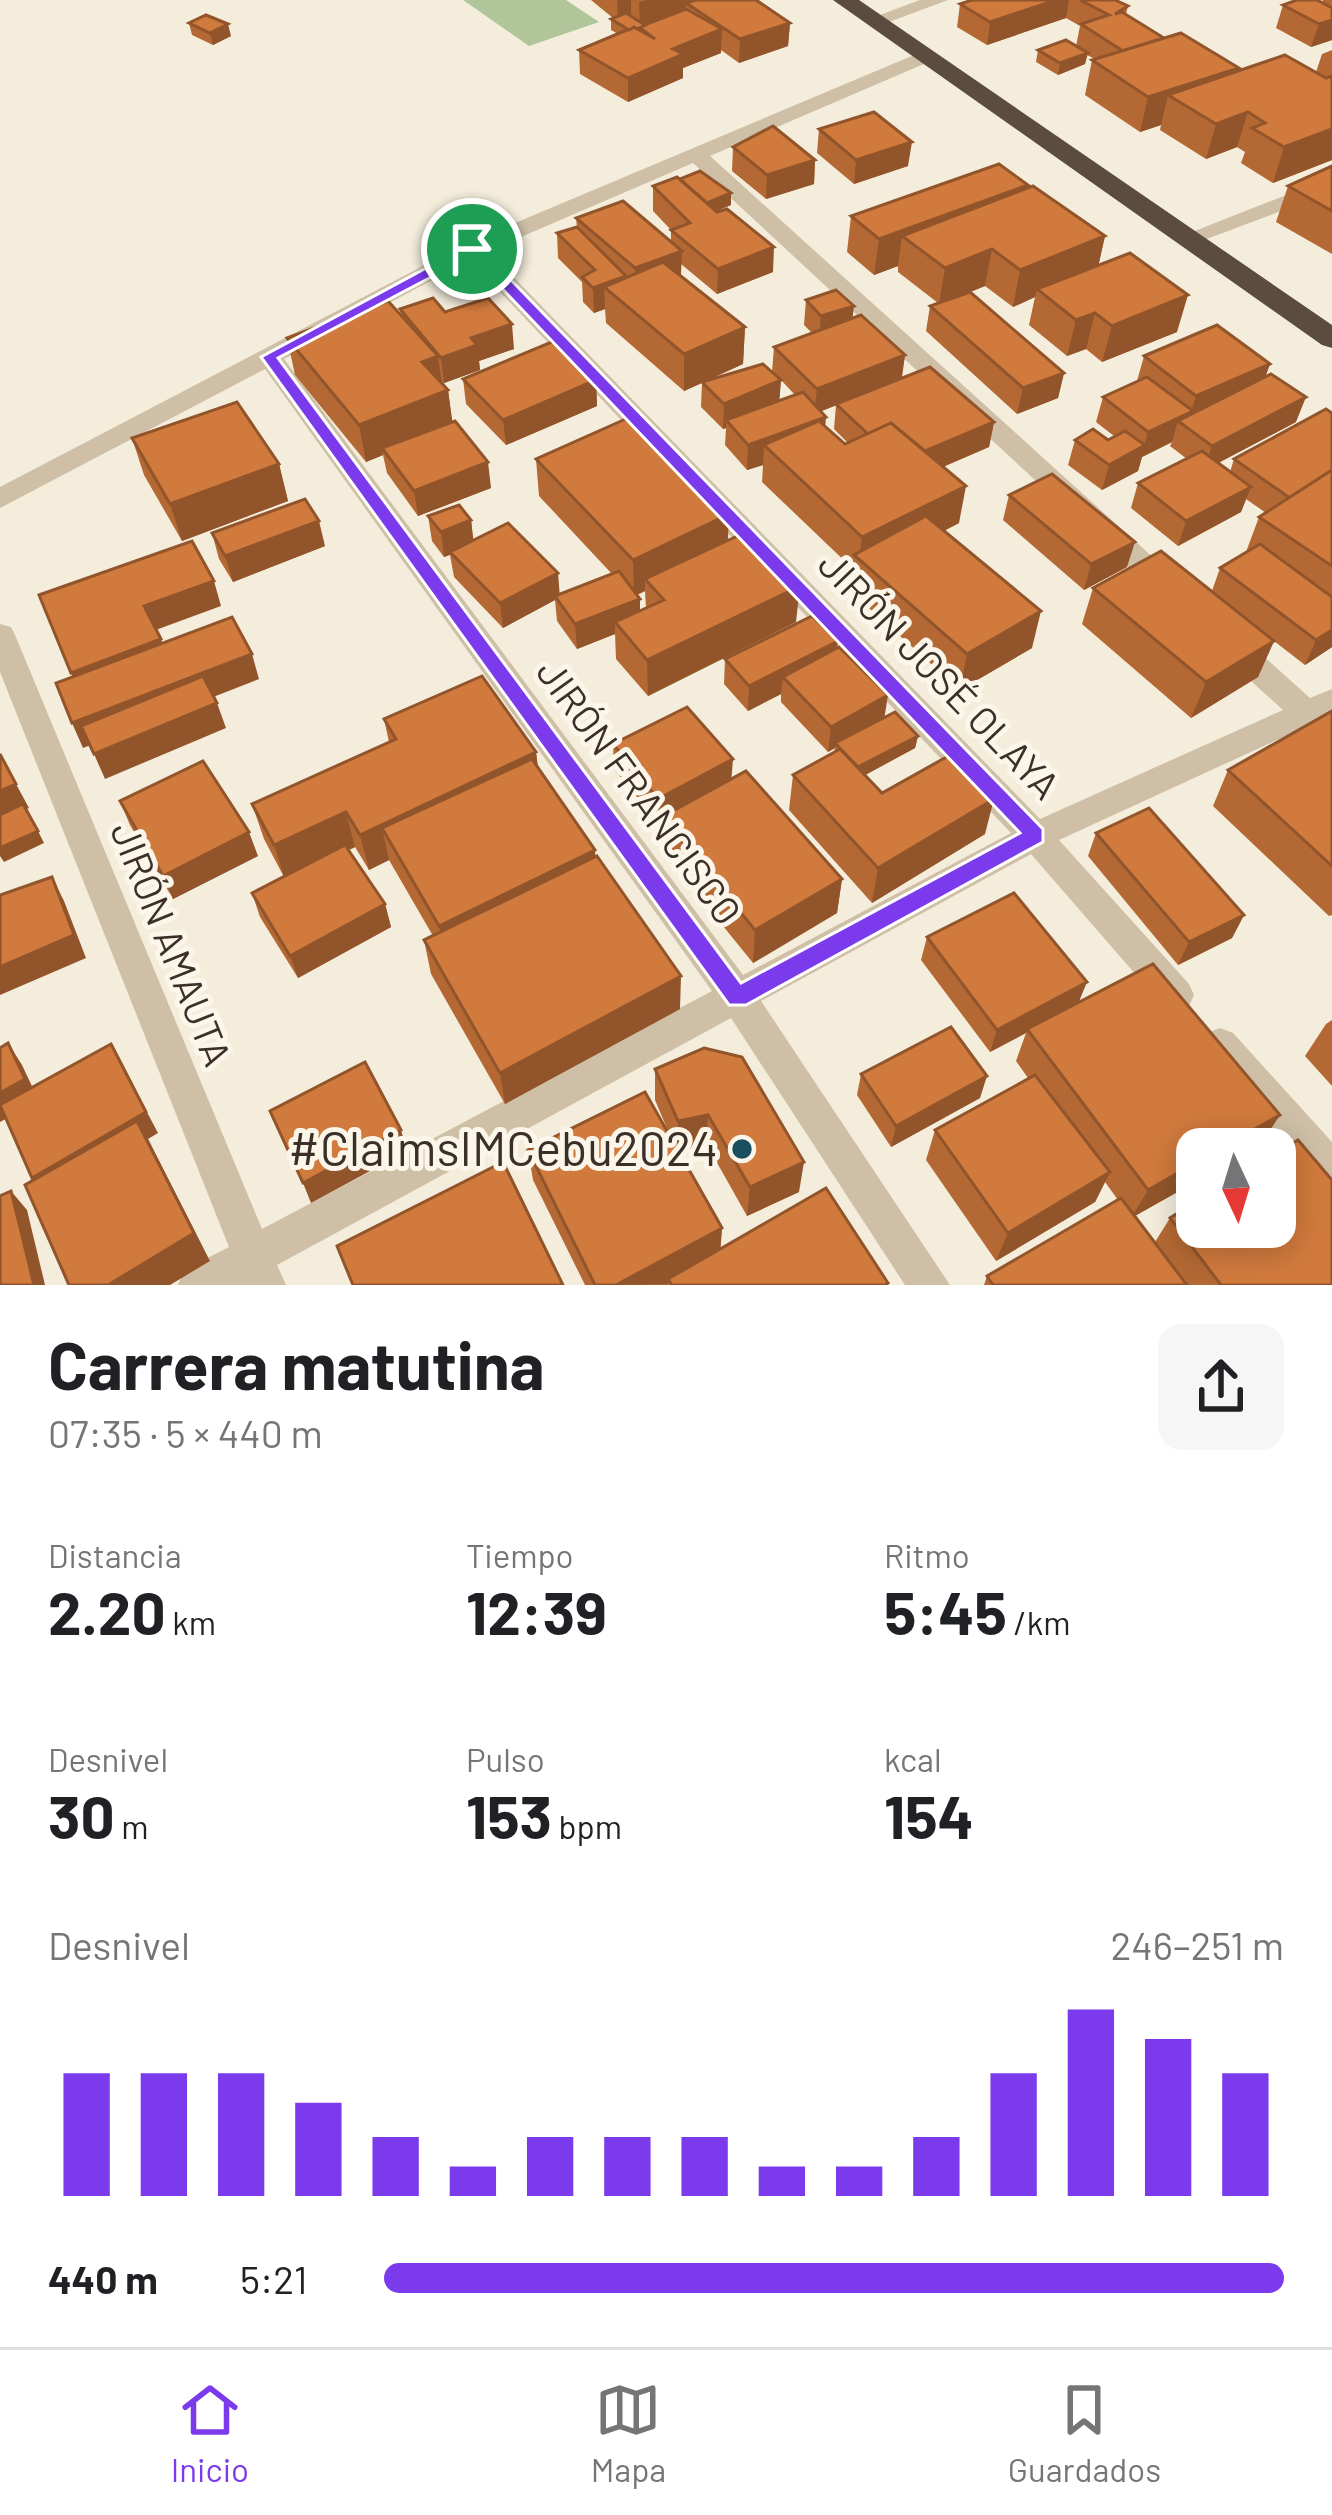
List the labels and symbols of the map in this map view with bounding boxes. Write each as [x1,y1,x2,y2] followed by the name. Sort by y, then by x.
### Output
[421,198,523,300] pin
[810,540,1071,808] street label: JIRÓN JOSÉ OLAYA
[528,649,752,933] street label: JIRÓN FRANCISCO
[102,815,243,1072] street label: JIRÓN AMAUTA
[288,1118,718,1176] place label: #ClaimsIMCebu2024
[1176,1128,1296,1248] north arrow
[729,1136,755,1162] marker: #ClaimsIMCebu2024

